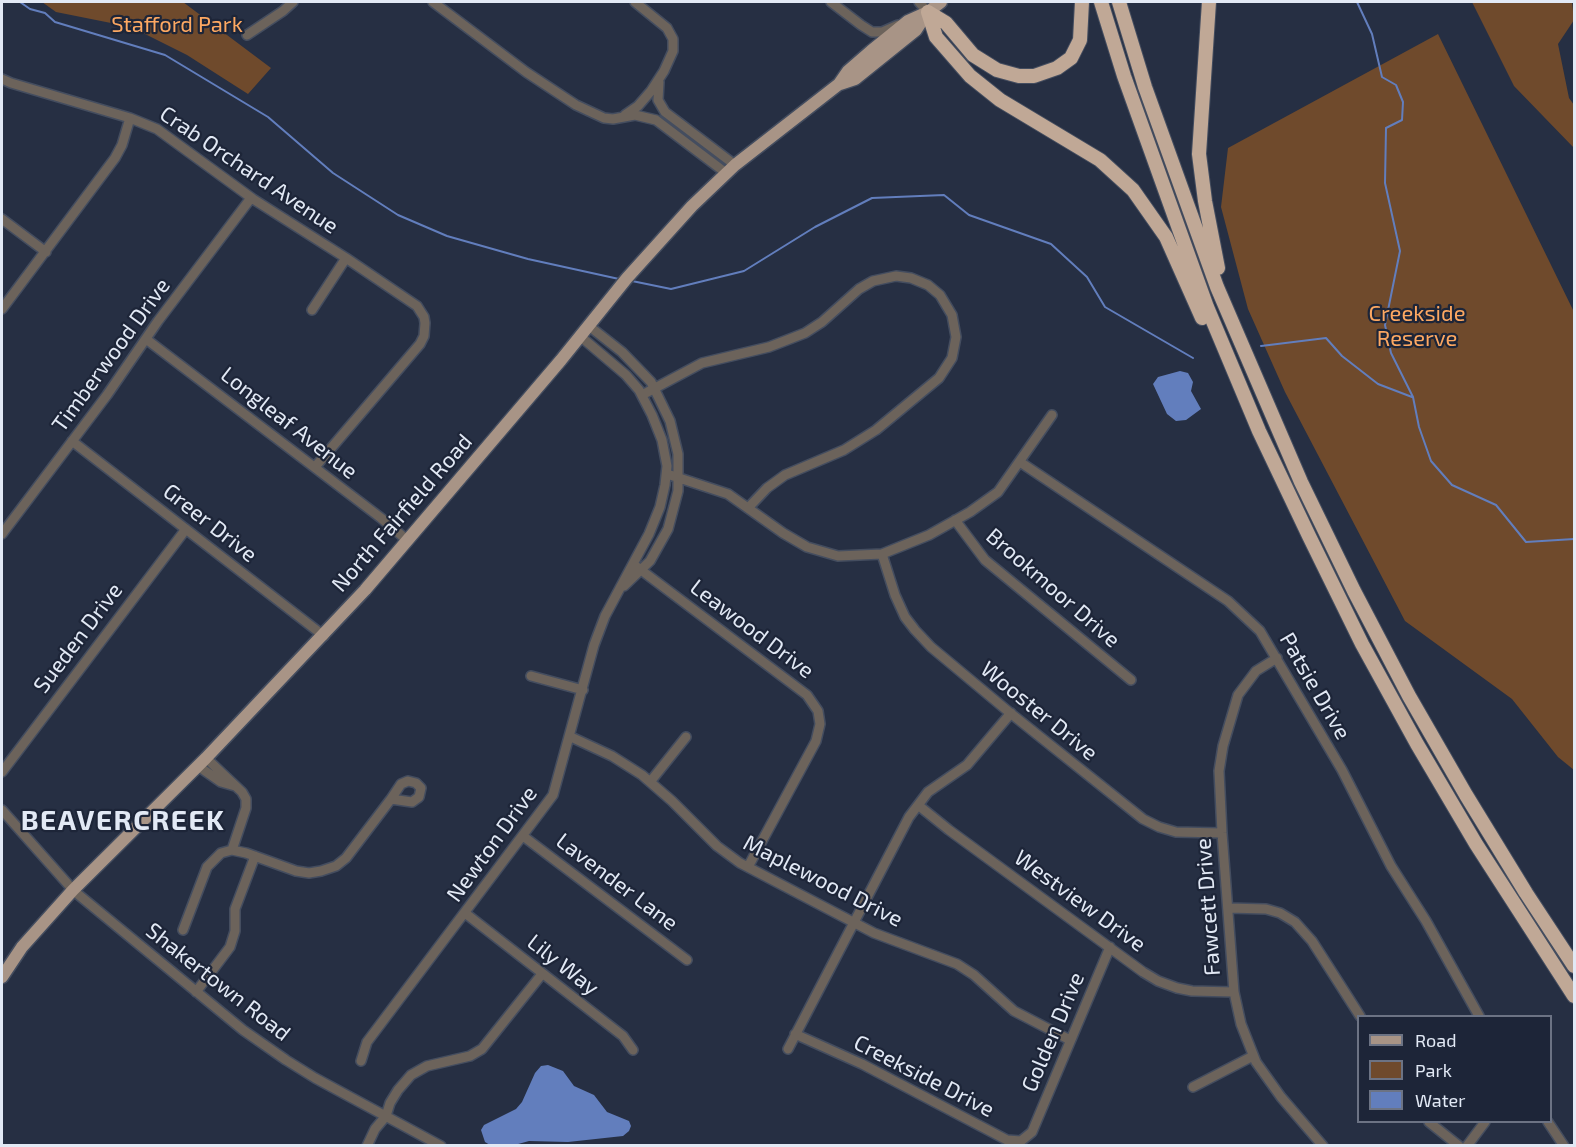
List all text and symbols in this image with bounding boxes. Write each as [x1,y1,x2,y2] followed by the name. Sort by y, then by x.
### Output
[111,12,243,38] park label: Stafford Park
[155,100,343,240] street label: Crab Orchard Avenue
[46,273,176,437] street label: Timberwood Drive
[1369,301,1465,352] park label: Creekside Reserve
[215,361,363,485] street label: Longleaf Avenue
[326,429,478,597] street label: North Fairfield Road
[158,478,262,568] street label: Greer Drive
[981,523,1125,653] street label: Brookmoor Drive
[685,574,819,684] street label: Leawood Drive
[28,578,128,698] street label: Sueden Drive
[1274,628,1356,744] street label: Patsie Drive
[975,656,1103,766] street label: Wooster Drive
[441,781,543,907] street label: Newton Drive
[21,804,225,838] district label: BEAVERCREEK
[551,828,683,936] street label: Lavender Lane
[739,829,907,933] street label: Maplewood Drive
[1190,837,1226,977] street label: Fawcett Drive
[1009,844,1151,958] street label: Westview Drive
[141,917,295,1047] street label: Shakertown Road
[522,929,604,1001] street label: Lily Way
[1016,968,1090,1096] street label: Golden Drive
[1357,1015,1552,1123] legend
[849,1029,999,1123] street label: Creekside Drive
[1415,1029,1456,1051] text: Road
[1415,1059,1452,1081] text: Park
[1415,1089,1465,1111] text: Water

